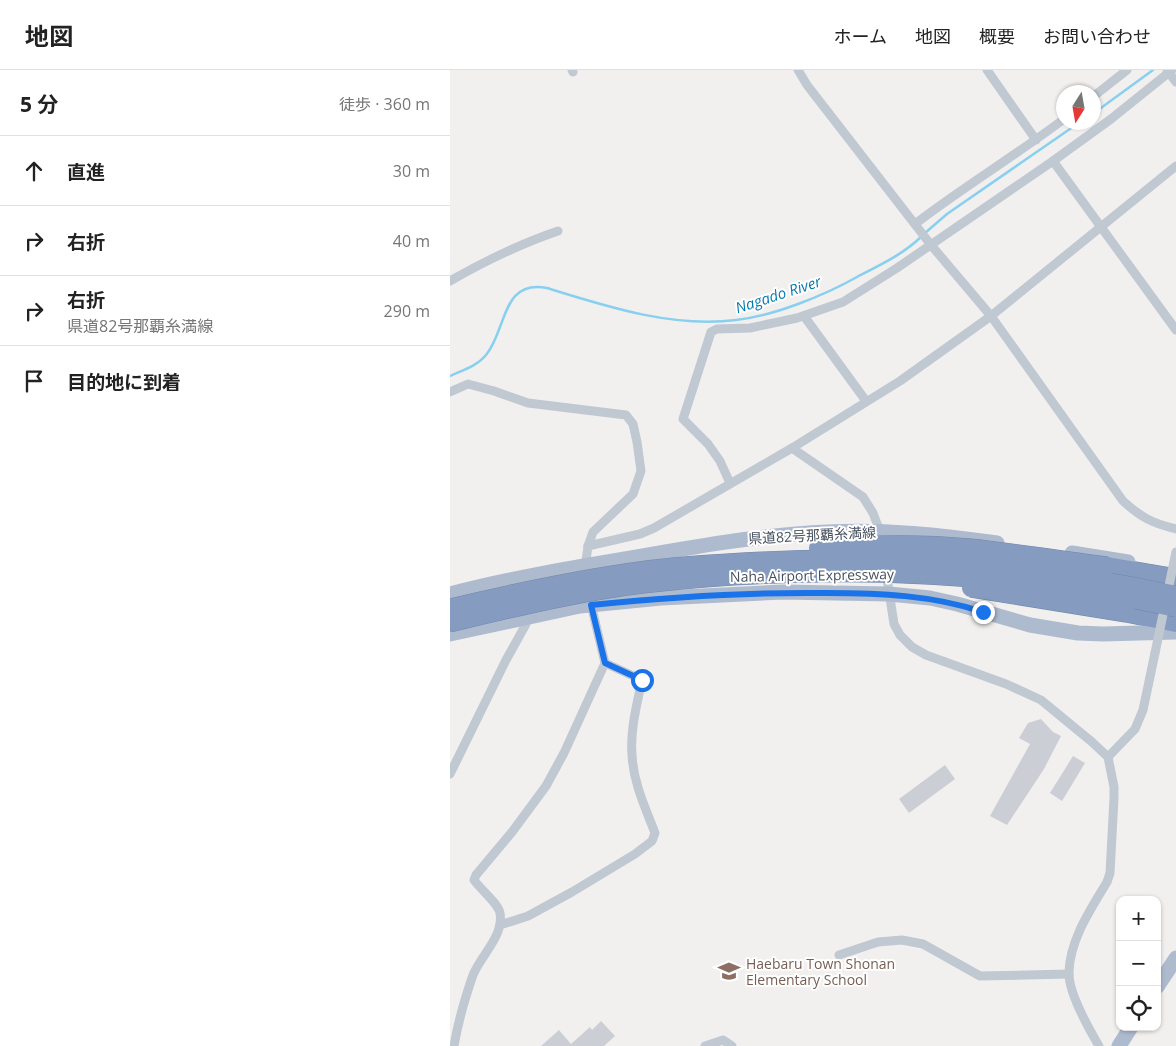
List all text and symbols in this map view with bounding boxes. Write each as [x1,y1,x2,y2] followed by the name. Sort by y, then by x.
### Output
[25,19,73,52] text: 地図
[834,24,887,48] text: ホーム
[915,24,951,48] text: 地図
[979,24,1015,48] text: 概要
[1043,24,1151,48] text: お問い合わせ
[1056,85,1101,130] north arrow
[20,90,58,118] text: 5 分
[339,93,430,115] text: 徒歩 · 360 m
[20,157,48,185] icon: ahead
[67,159,105,185] text: 直進
[393,160,430,182] text: 30 m
[20,227,48,255] icon: right
[67,229,105,255] text: 右折
[393,230,430,252] text: 40 m
[733,270,824,317] water label: Nagado River
[67,287,105,313] text: 右折
[20,297,48,325] icon: right
[384,300,430,322] text: 290 m
[67,315,213,337] text: 県道82号那覇糸満線
[20,367,48,395] icon: arrive
[67,369,181,395] text: 目的地に到着
[748,522,876,548] street label: 県道82号那覇糸満線
[730,564,895,586] street label: Naha Airport Expressway
[972,601,995,624] route end
[631,669,654,692] route start
[1116,896,1161,1031] map controls
[1116,896,1161,941] button: +
[1116,941,1161,986] button: −
[746,954,895,989] place label: Haebaru Town Shonan Elementary School
[716,958,742,984] school or university icon: Haebaru Town Shonan Elementary School
[1116,986,1161,1031] button: locate

